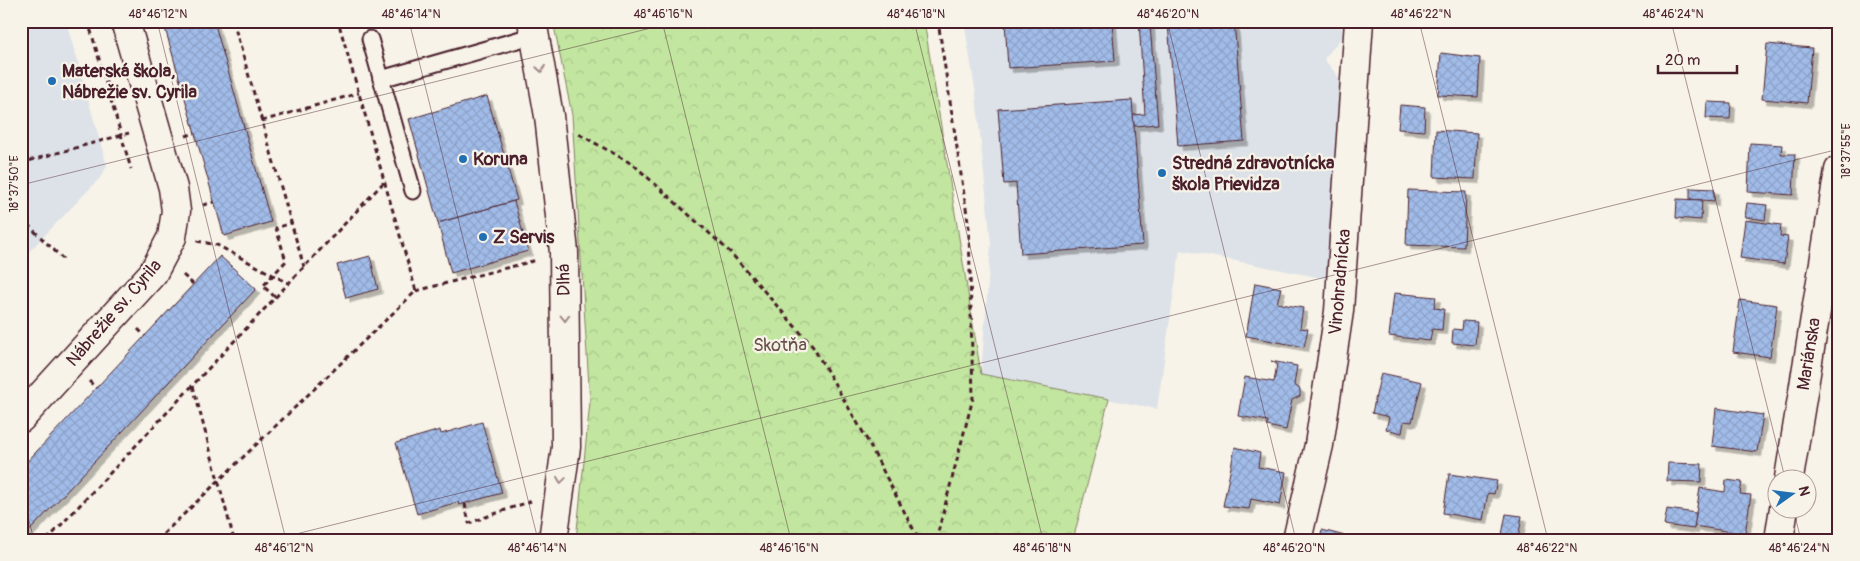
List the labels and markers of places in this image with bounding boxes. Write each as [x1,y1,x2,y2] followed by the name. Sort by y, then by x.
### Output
[62,60,197,104] place label: Materská škola, Nábrežie sv. Cyrila
[46,75,58,87] marker: Materská škola, Nábrežie sv. Cyrila
[473,148,528,171] place label: Koruna
[1172,152,1335,196] place label: Stredná zdravotnícka škola Prievidza
[457,153,469,165] marker: Koruna
[1156,167,1168,179] marker: Stredná zdravotnícka škola Prievidza
[493,226,555,249] place label: Z Servis
[477,231,489,243] marker: Z Servis

